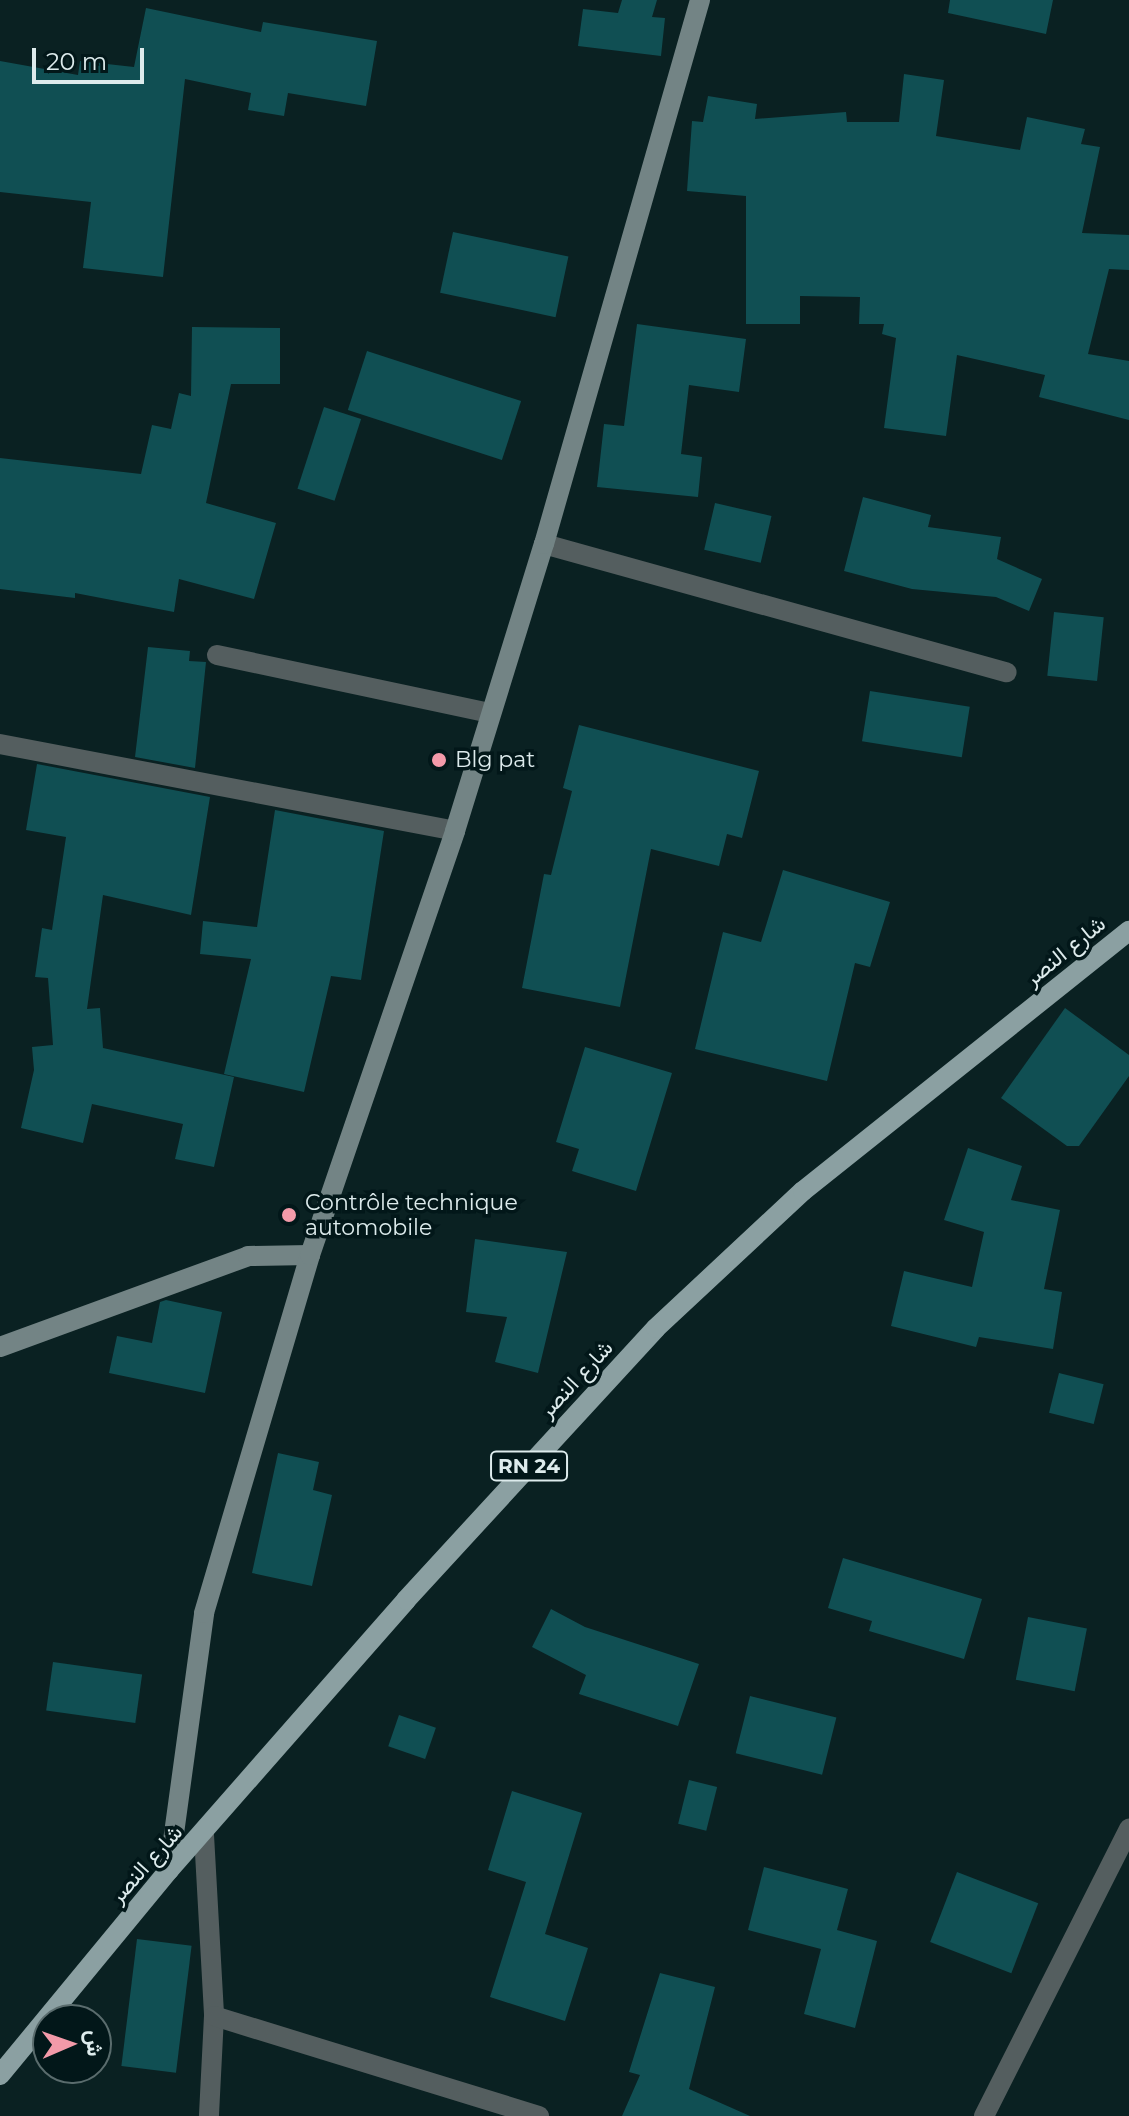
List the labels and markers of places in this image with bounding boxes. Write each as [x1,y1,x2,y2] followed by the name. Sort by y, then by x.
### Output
[455,747,535,773] place label: Blg pat
[430,751,448,769] marker: Blg pat
[305,1189,518,1240] place label: Contrôle technique automobile
[280,1206,298,1224] marker: Contrôle technique automobile

